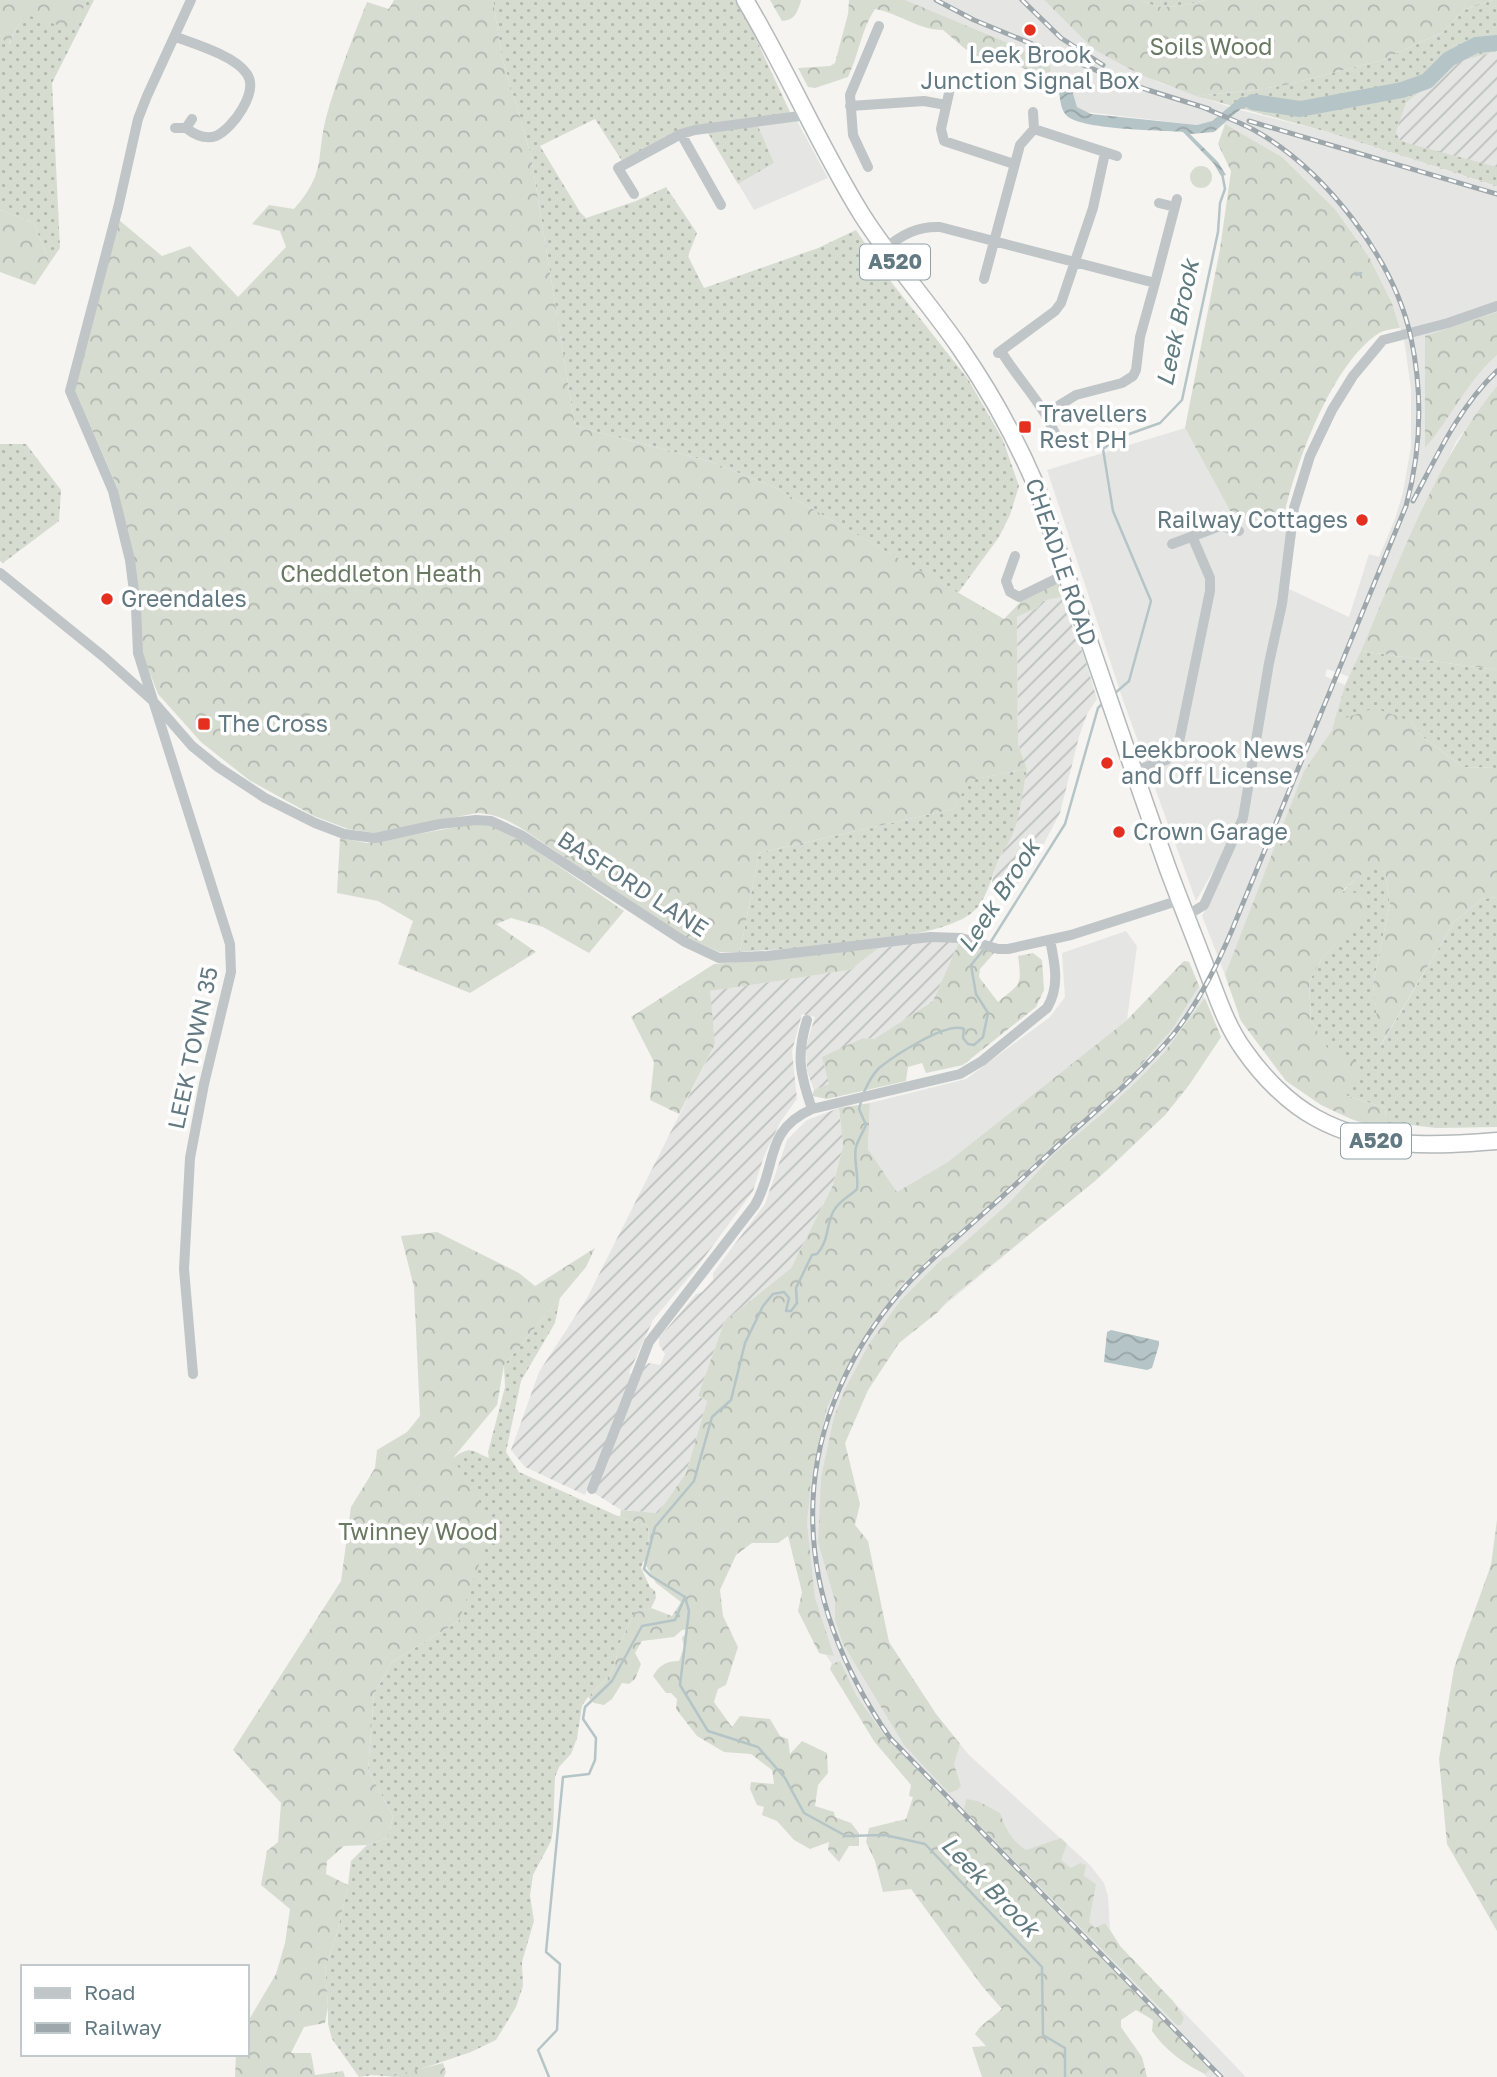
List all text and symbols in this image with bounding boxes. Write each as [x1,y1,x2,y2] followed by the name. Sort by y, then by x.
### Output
[1022,22,1038,38] marker: Leek Brook Junction Signal Box
[1150,32,1272,60] park label: Soils Wood
[920,40,1140,94] place label: Leek Brook Junction Signal Box
[860,244,930,280] road number: A520
[1149,254,1205,389] water label: Leek Brook
[1039,399,1147,453] place label: Travellers Rest PH
[1017,419,1033,435] marker: Travellers Rest PH
[1020,474,1104,649] street label: CHEADLE ROAD
[1157,505,1348,533] place label: Railway Cottages
[1354,512,1370,528] marker: Railway Cottages
[280,559,482,587] park label: Cheddleton Heath
[121,584,247,612] place label: Greendales
[99,591,115,607] marker: Greendales
[218,709,328,737] place label: The Cross
[196,716,212,732] marker: The Cross
[1121,735,1304,789] place label: Leekbrook News and Off License
[1099,755,1115,771] marker: Leekbrook News and Off License
[1133,817,1288,845] place label: Crown Garage
[553,824,714,942] street label: BASFORD LANE
[1111,824,1127,840] marker: Crown Garage
[951,831,1046,957] water label: Leek Brook
[161,964,223,1132] street label: LEEK TOWN 35
[1341,1124,1411,1158] road number: A520
[338,1517,498,1545] park label: Twinney Wood
[936,1830,1048,1944] water label: Leek Brook
[21,1965,248,2056] legend
[84,1979,135,2005] text: Road
[84,2014,162,2040] text: Railway

